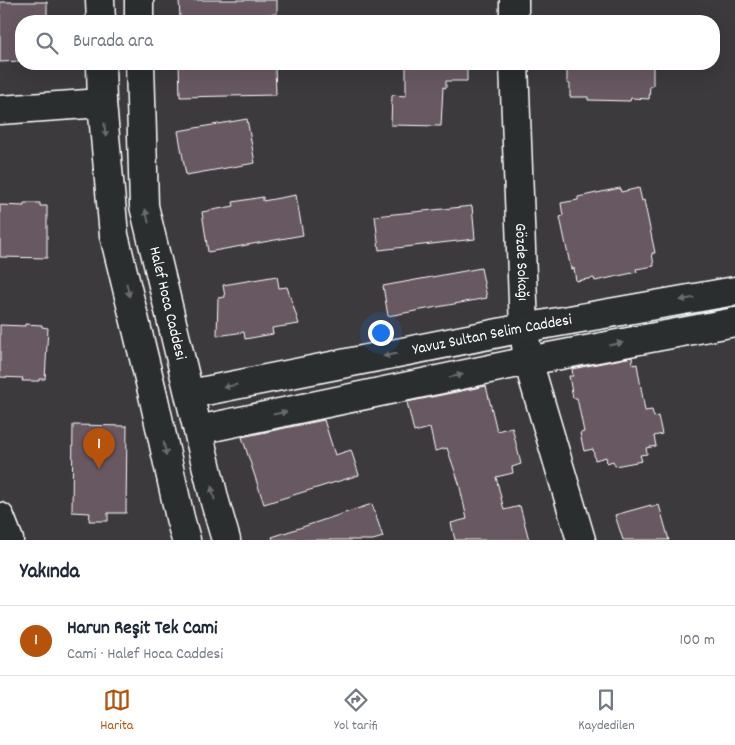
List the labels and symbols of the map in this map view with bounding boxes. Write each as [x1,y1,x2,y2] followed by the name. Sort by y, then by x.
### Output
[101,122,109,138] one-way arrow
[143,208,151,223] one-way arrow
[509,223,534,301] street label: Gözde Sokağı
[143,244,192,362] street label: Halef Hoca Caddesi
[124,283,132,298] one-way arrow
[679,296,695,304] one-way arrow
[411,308,574,361] street label: Yavuz Sultan Selim Caddesi
[368,320,394,346] your location
[608,340,624,348] one-way arrow
[381,351,397,359] one-way arrow
[449,372,464,380] one-way arrow
[223,382,238,390] one-way arrow
[273,409,288,417] one-way arrow
[83,428,115,469] pin: 1
[161,441,169,457] one-way arrow
[209,486,217,501] one-way arrow

